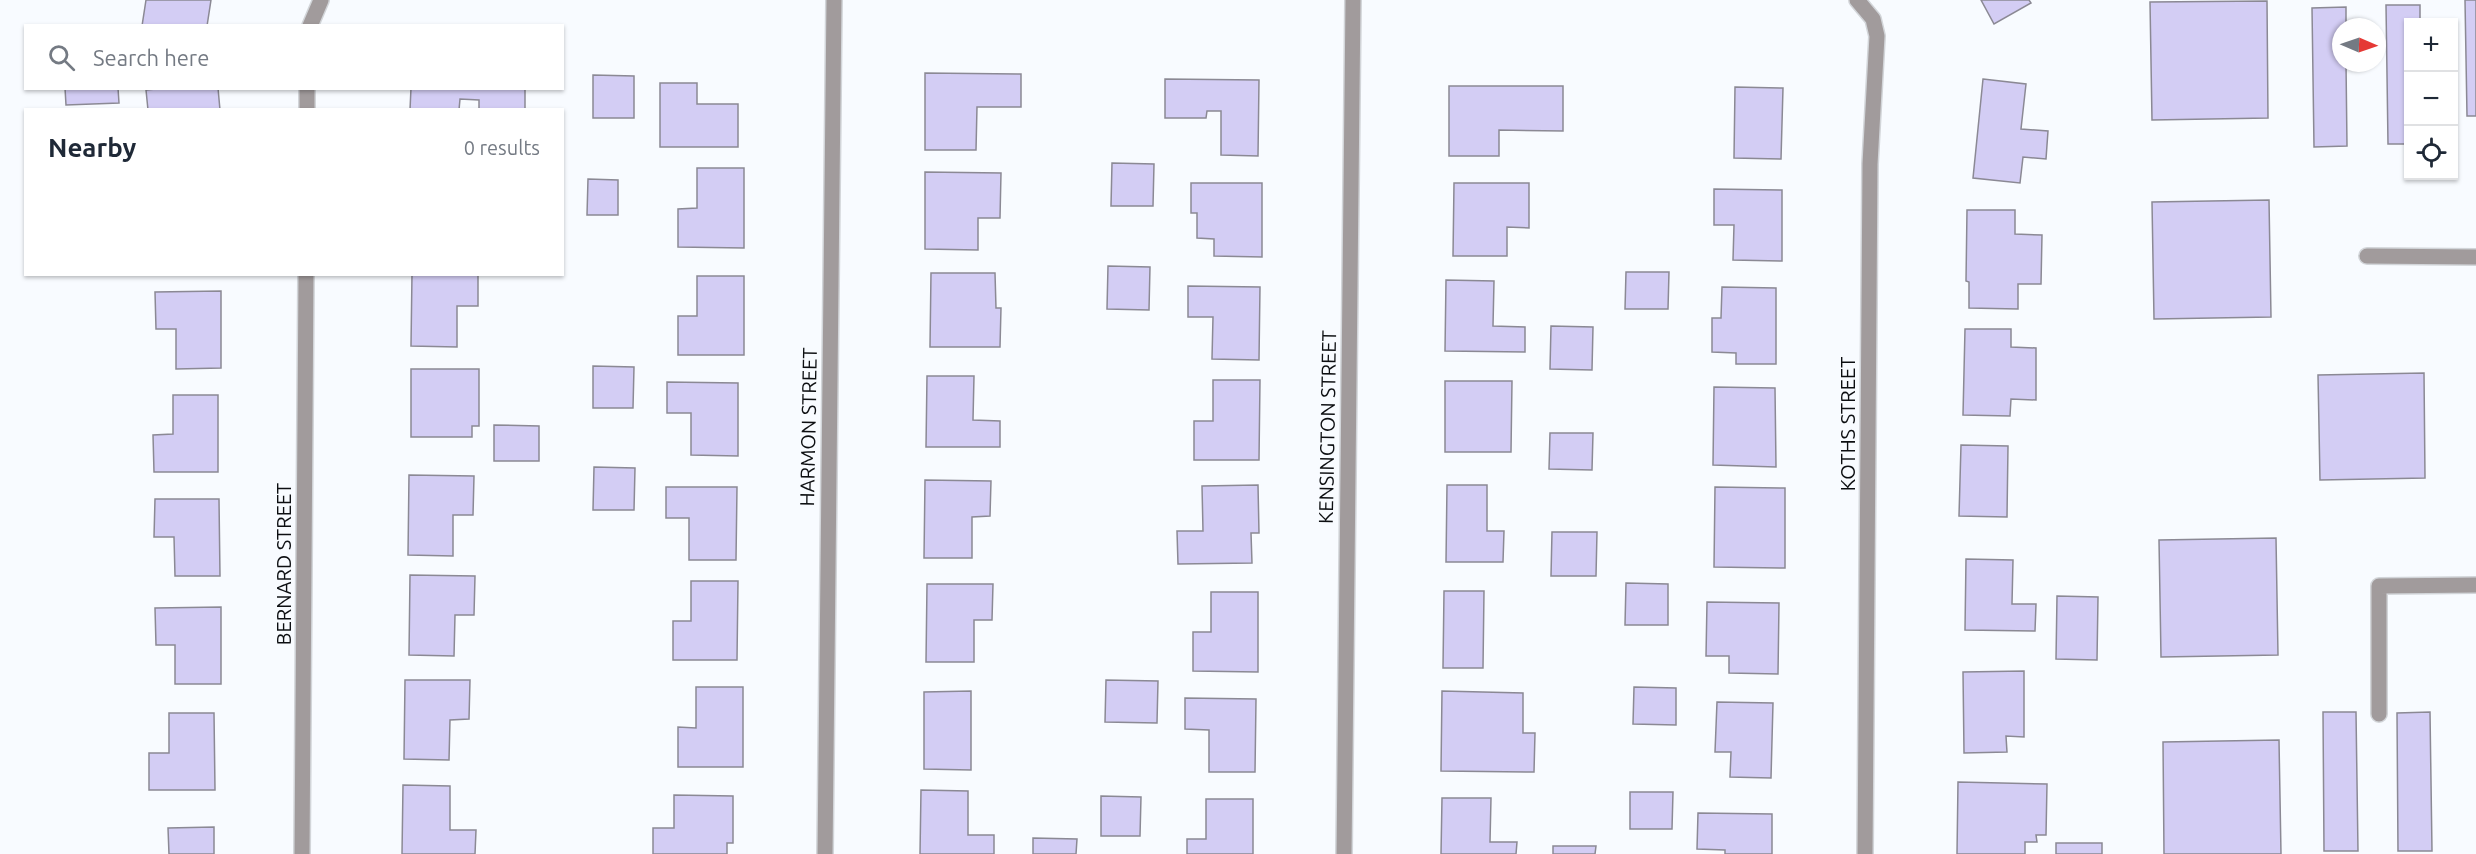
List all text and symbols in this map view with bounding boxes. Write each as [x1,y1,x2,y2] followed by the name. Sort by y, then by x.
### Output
[2332,18,2386,72] north arrow
[2404,18,2458,180] map controls
[2404,18,2458,72] button: +
[24,24,564,90] search box
[45,41,78,74] icon: search
[93,45,209,70] text: Search here
[2404,72,2458,126] button: −
[2404,126,2458,180] button: locate
[48,133,136,162] text: Nearby
[464,136,540,159] text: 0 results
[1314,330,1340,524] street label: KENSINGTON STREET
[795,347,821,507] street label: HARMON STREET
[1836,357,1859,491] street label: KOTHS STREET
[272,483,295,645] street label: BERNARD STREET

